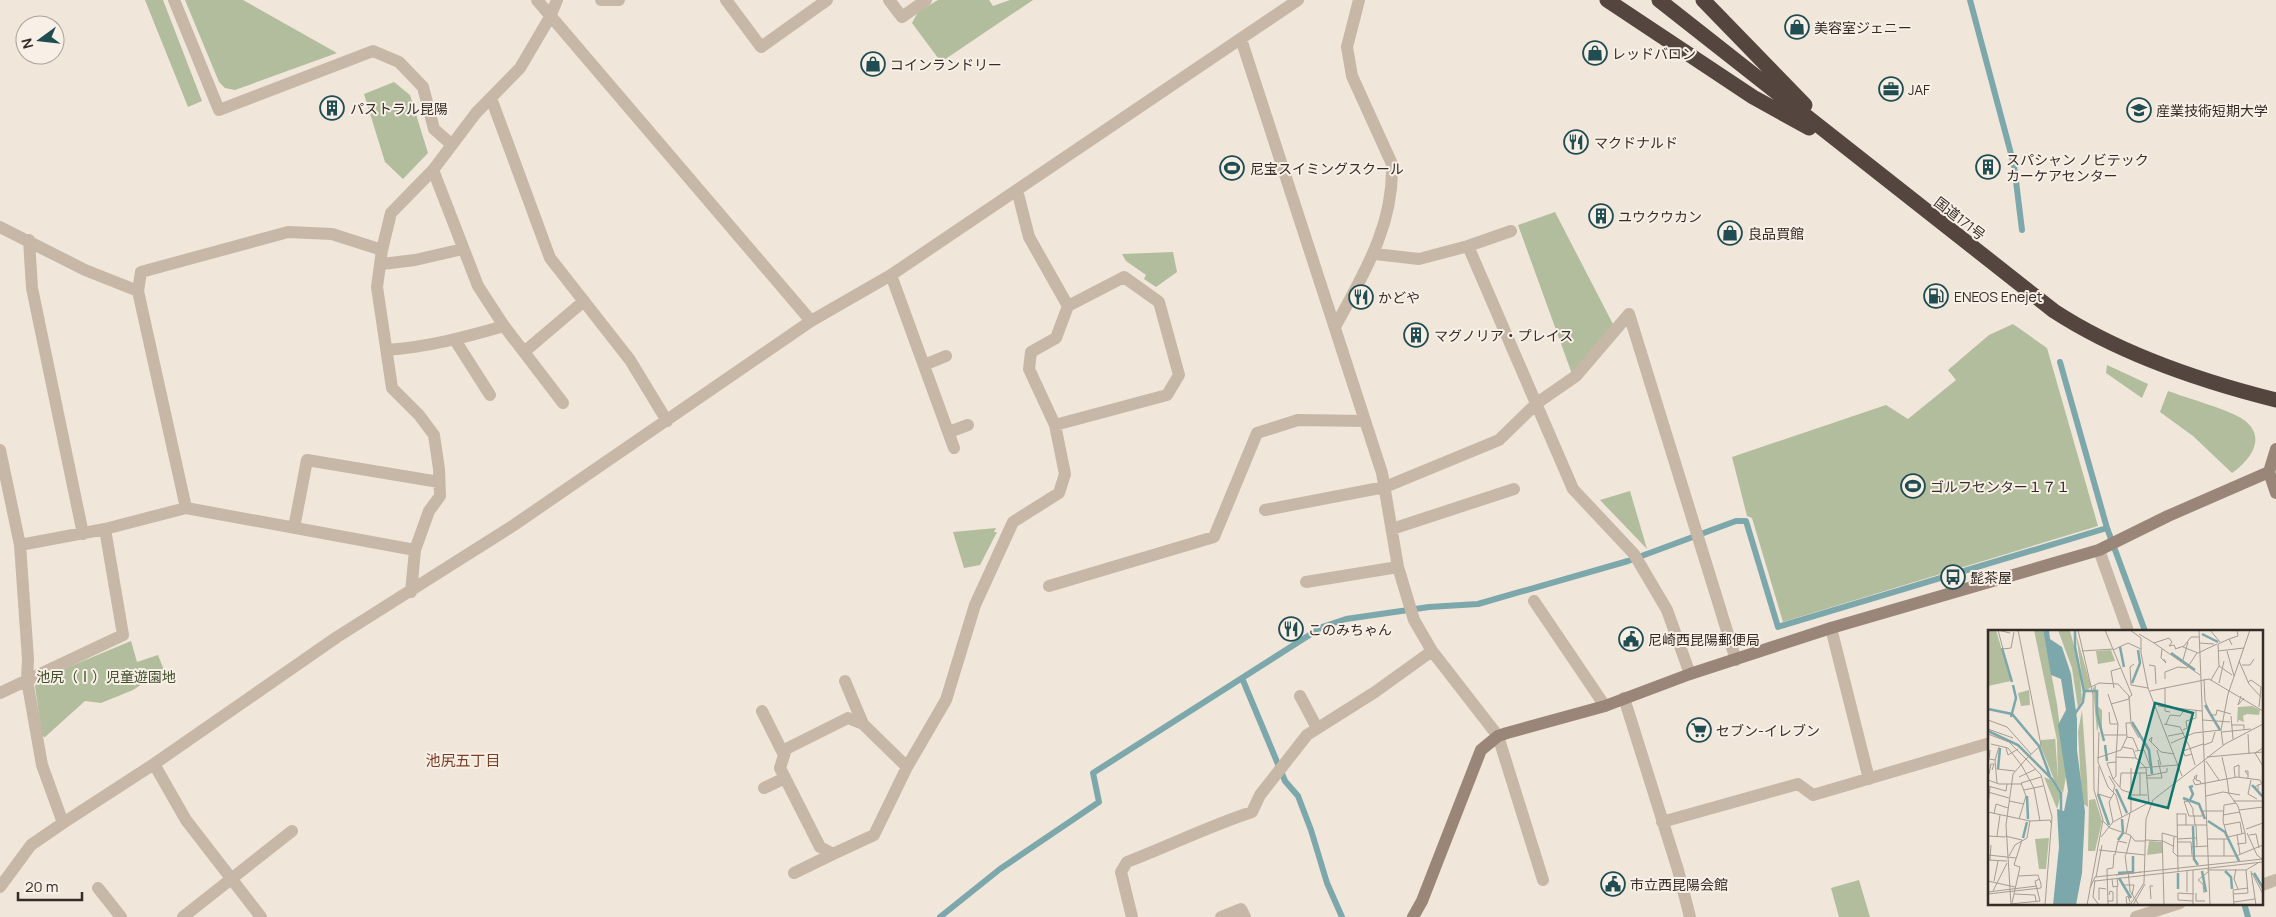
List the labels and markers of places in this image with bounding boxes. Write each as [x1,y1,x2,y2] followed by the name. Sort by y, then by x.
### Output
[1784,14,1810,40] shop icon: 美容室ジェニー
[1814,18,1912,37] place label: 美容室ジェニー
[1582,40,1608,66] shop icon: レッドバロン
[1612,44,1696,63] place label: レッドバロン
[860,51,886,77] shop icon: コインランドリー
[890,55,1002,74] place label: コインランドリー
[1878,76,1904,102] office icon: JAF
[1908,80,1930,99] place label: JAF
[319,95,345,121] building icon: パストラル昆陽
[2126,97,2152,123] school or university icon: 産業技術短期大学
[350,99,448,118] place label: パストラル昆陽
[2156,101,2268,120] place label: 産業技術短期大学
[1563,129,1589,155] restaurant icon: マクドナルド
[1594,133,1678,152] place label: マクドナルド
[2006,150,2149,185] place label: スパシャン ノビテック カーケアセンター
[1975,154,2001,180] building icon: スパシャン ノビテック カーケアセンター
[1219,155,1245,181] sports icon: 尼宝スイミングスクール
[1250,159,1404,178] place label: 尼宝スイミングスクール
[1588,203,1614,229] building icon: ユウクウカン
[1618,207,1702,226] place label: ユウクウカン
[1717,220,1743,246] shop icon: 良品買館
[1748,224,1804,243] place label: 良品買館
[1923,283,1949,309] fuel station icon: ENEOS Enejet
[1348,284,1374,310] restaurant icon: かどや
[1954,287,2043,306] place label: ENEOS Enejet
[1378,288,1420,307] place label: かどや
[1403,322,1429,348] building icon: マグノリア・プレイス
[1434,326,1573,345] place label: マグノリア・プレイス
[1900,473,1926,499] sports icon: ゴルフセンター１７１
[1930,477,2070,496] place label: ゴルフセンター１７１
[1940,564,1966,590] bus stop icon: 髭茶屋
[1970,568,2012,587] place label: 髭茶屋
[1278,616,1304,642] restaurant icon: このみちゃん
[1308,620,1392,639] place label: このみちゃん
[1618,626,1644,652] public building icon: 尼崎西昆陽郵便局
[1648,630,1760,649] place label: 尼崎西昆陽郵便局
[1686,717,1712,743] supermarket icon: セブン-イレブン
[1716,721,1820,740] place label: セブン-イレブン
[1600,871,1626,897] public building icon: 市立西昆陽会館
[1630,875,1728,894] place label: 市立西昆陽会館

